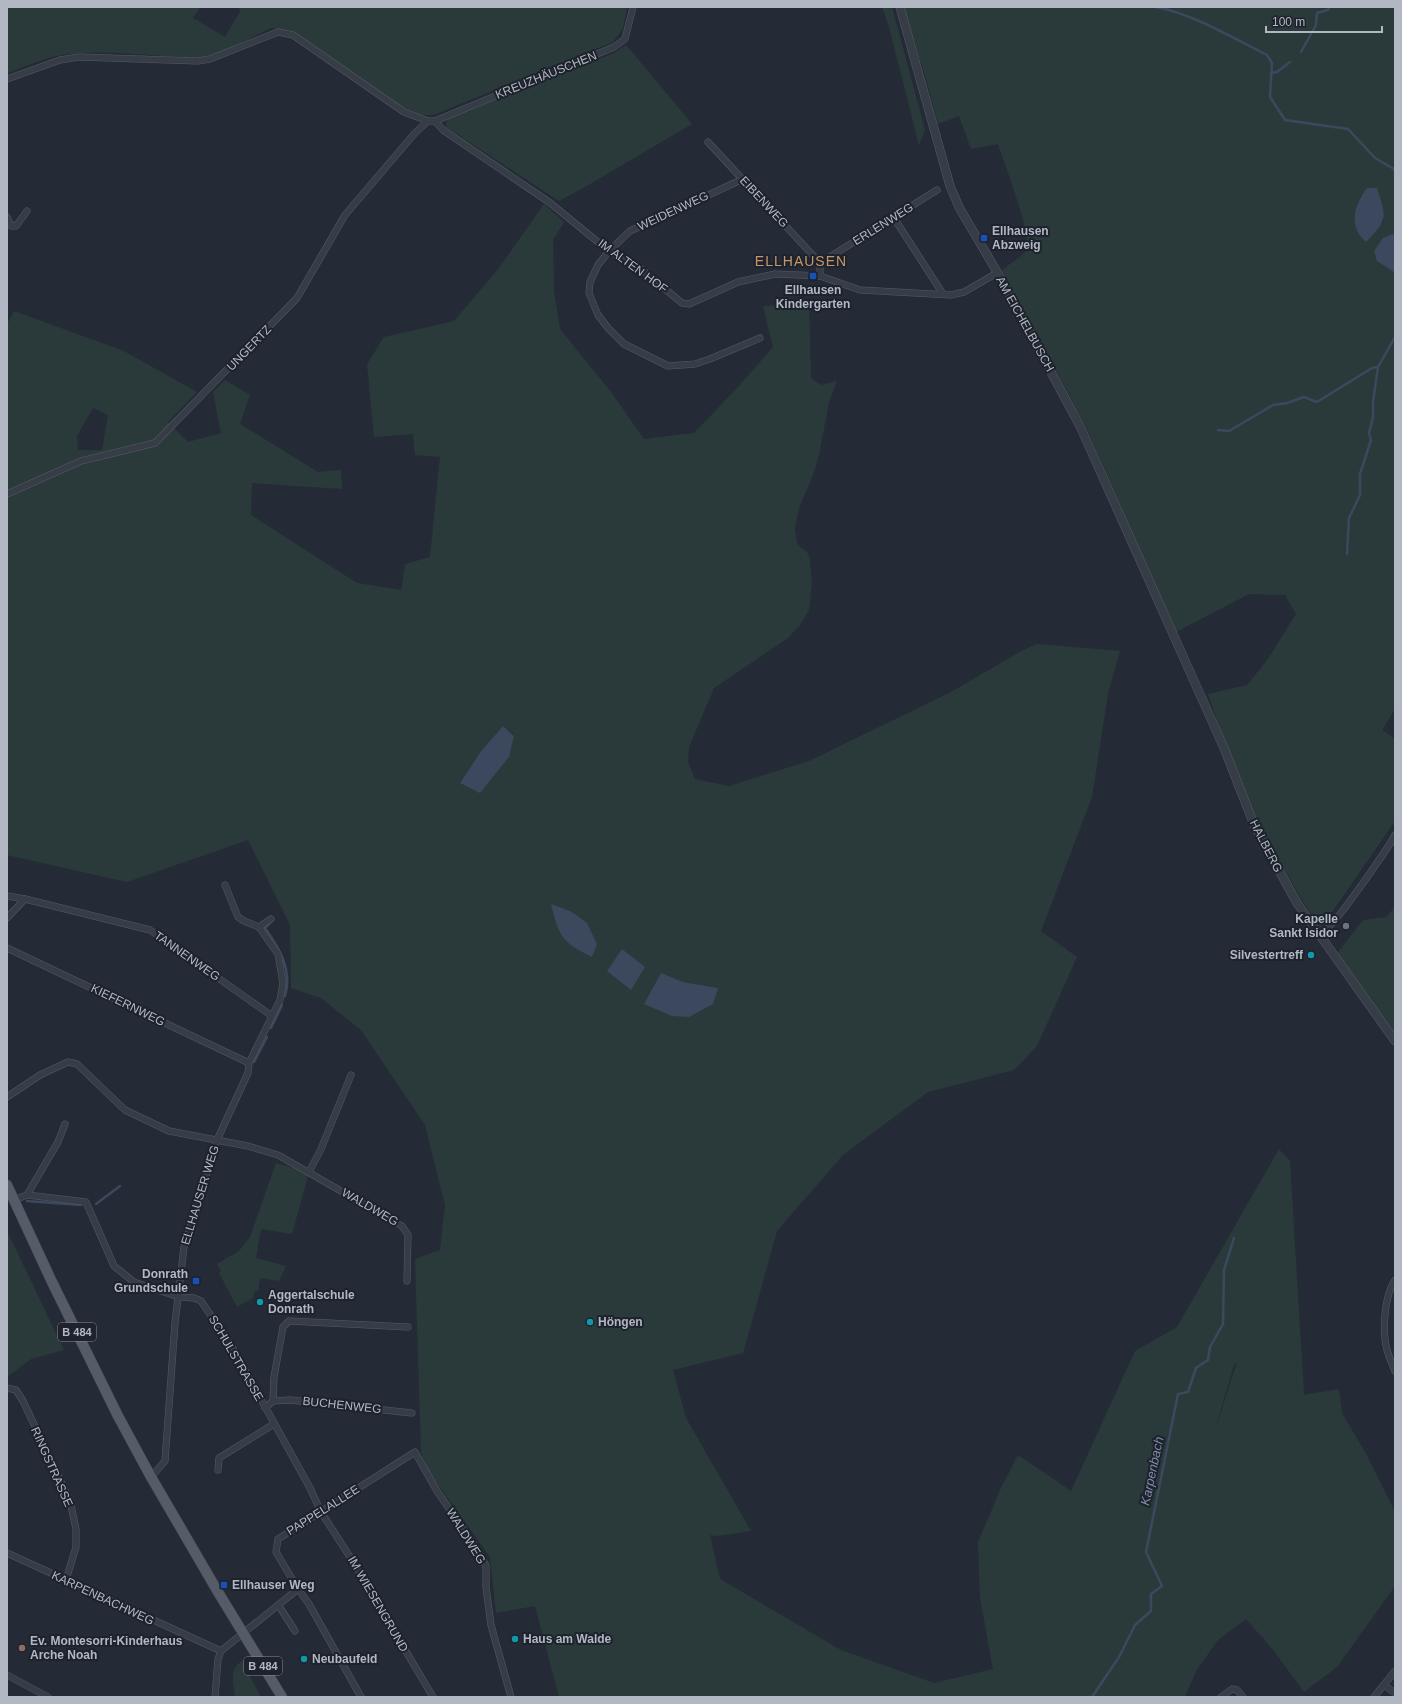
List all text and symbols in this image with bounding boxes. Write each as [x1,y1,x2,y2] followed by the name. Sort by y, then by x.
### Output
[1266,8,1382,34] scale bar
[1272,15,1305,29] text: 100 m
[493,48,599,102] street label: KREUZHÄUSCHEN
[737,174,791,230] street label: EIBENWEG
[635,188,711,234] street label: WEIDENWEG
[850,200,916,248] street label: ERLENWEG
[992,224,1049,252] place label: Ellhausen Abzweig
[979,233,989,243] marker: Ellhausen Abzweig
[596,236,670,296] street label: IM ALTEN HOF
[755,253,847,269] district label: ELLHAUSEN
[808,271,818,281] marker: Ellhausen Kindergarten
[993,274,1057,374] street label: AM EICHELBUSCH
[776,283,850,311] place label: Ellhausen Kindergarten
[224,322,274,374] street label: UNGERTZ
[1247,817,1285,875] street label: HALBERG
[1269,912,1338,940] place label: Kapelle Sankt Isidor
[1341,921,1351,931] marker: Kapelle Sankt Isidor
[151,928,223,984] street label: TANNENWEG
[1230,948,1304,962] place label: Silvestertreff
[1306,950,1316,960] marker: Silvestertreff
[89,981,167,1029] street label: KIEFERNWEG
[178,1144,222,1246] street label: ELLHAUSER WEG
[339,1185,401,1229] street label: WALDWEG
[114,1267,188,1295] place label: Donrath Grundschule
[191,1276,201,1286] marker: Donrath Grundschule
[268,1288,355,1316] place label: Aggertalschule Donrath
[255,1297,265,1307] marker: Aggertalschule Donrath
[206,1313,266,1403] street label: SCHULSTRASSE
[598,1315,643,1329] place label: Höngen
[585,1317,595,1327] marker: Höngen
[58,1323,96,1341] road number: B 484
[302,1394,382,1416] street label: BUCHENWEG
[28,1425,76,1509] street label: RINGSTRASSE
[1137,1435,1167,1507] water label: Karpenbach
[284,1482,362,1538] street label: PAPPELALLEE
[443,1506,489,1566] street label: WALDWEG
[345,1554,411,1655] street label: IM WIESENGRUND
[50,1568,156,1628] street label: KARPENBACHWEG
[232,1578,314,1592] place label: Ellhauser Weg
[219,1580,229,1590] marker: Ellhauser Weg
[523,1632,612,1646] place label: Haus am Walde
[30,1634,183,1662] place label: Ev. Montesorri-Kinderhaus Arche Noah
[510,1634,520,1644] marker: Haus am Walde
[17,1643,27,1653] marker: Ev. Montesorri-Kinderhaus Arche Noah
[312,1652,377,1666] place label: Neubaufeld
[299,1654,309,1664] marker: Neubaufeld
[244,1657,282,1675] road number: B 484

